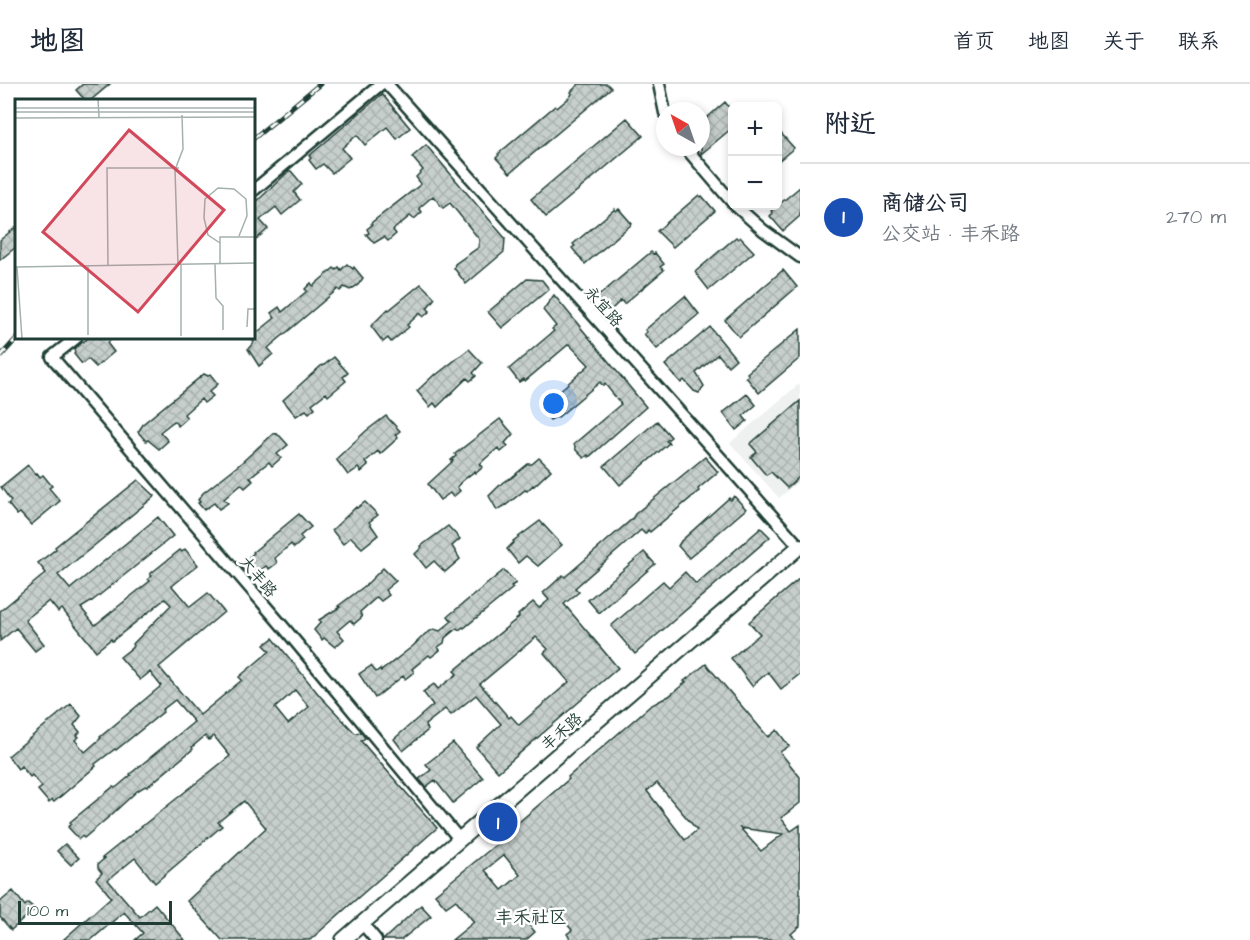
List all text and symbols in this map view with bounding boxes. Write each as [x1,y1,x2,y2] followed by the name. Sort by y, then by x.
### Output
[30,22,86,61] text: 地图
[953,27,995,56] text: 首页
[1028,27,1070,56] text: 地图
[1103,27,1145,56] text: 关于
[1178,27,1220,56] text: 联系
[15,99,255,339] inset map
[656,102,710,156] north arrow
[728,102,782,210] map controls
[728,102,782,156] button: +
[824,106,876,142] text: 附近
[728,156,782,210] button: −
[881,188,969,219] text: 商储公司
[842,203,845,231] text: 1
[1166,203,1226,231] text: 270 m
[881,220,1020,248] text: 公交站 · 丰禾路
[579,281,627,332] street label: 永宜路
[539,389,568,418] your location
[234,551,282,602] street label: 大丰路
[536,708,587,756] street label: 丰禾路
[478,800,518,844] pin: 1
[18,898,172,926] scale bar
[27,900,68,922] text: 100 m
[495,905,567,930] district label: 丰禾社区

